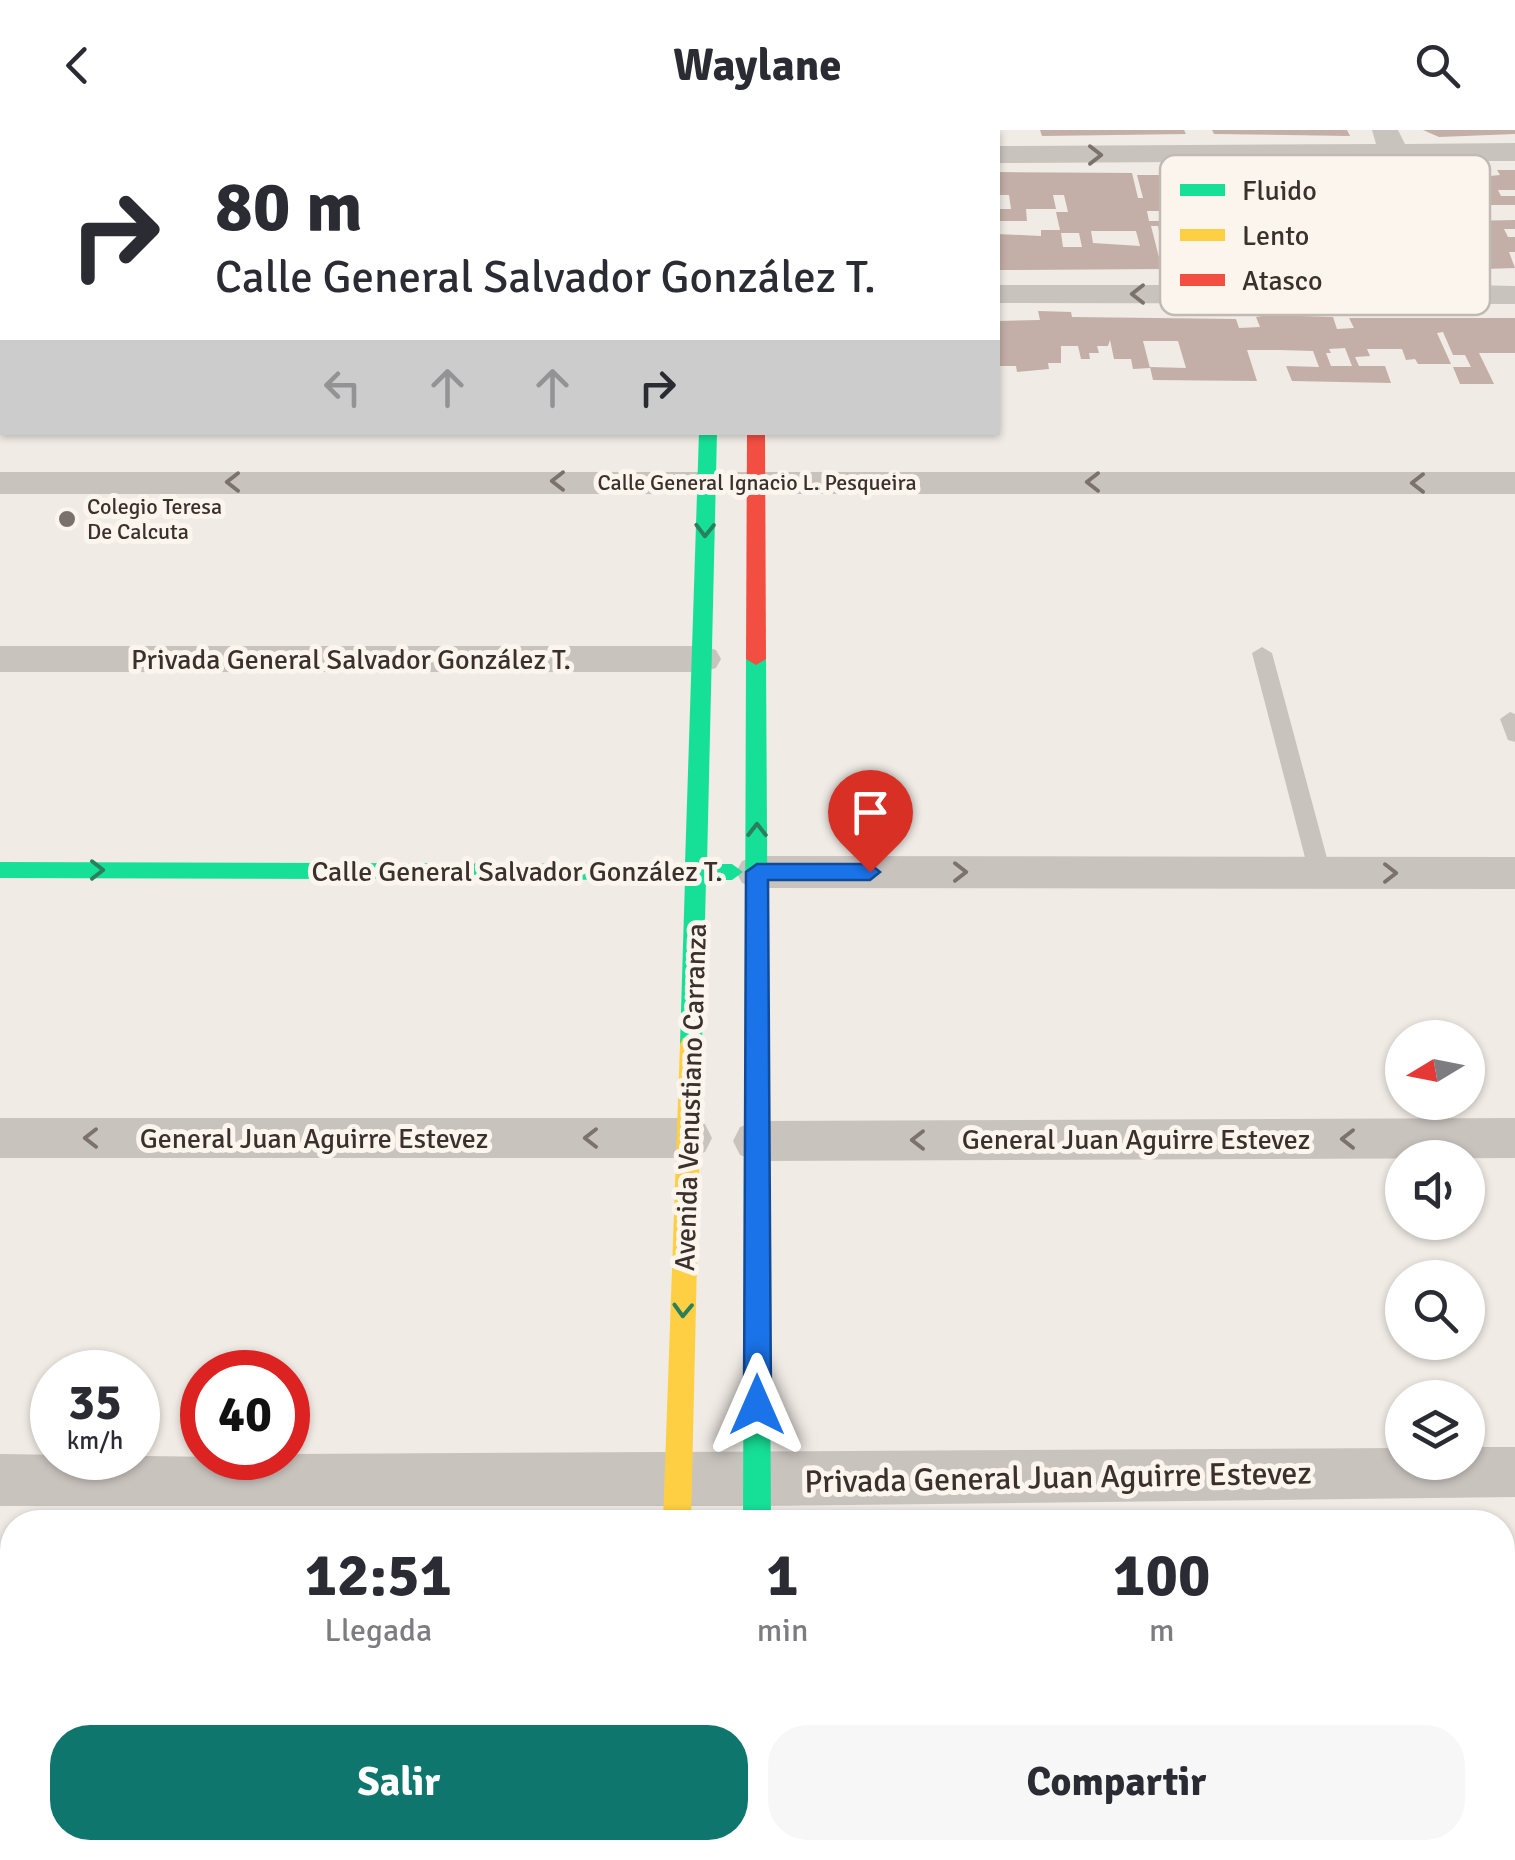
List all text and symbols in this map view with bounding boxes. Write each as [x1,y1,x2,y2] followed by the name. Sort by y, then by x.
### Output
[50,38,105,93] icon: back
[673,38,842,93] text: Waylane
[1410,38,1465,93] icon: search
[1088,144,1103,166] one-way arrow
[1160,155,1490,315] legend
[215,164,363,250] text: 80 m
[50,170,180,300] icon: right
[1242,174,1317,208] text: Fluido
[1242,219,1309,253] text: Lento
[215,250,876,305] text: Calle General Salvador González T.
[1242,264,1322,298] text: Atasco
[1129,283,1144,305] one-way arrow
[315,360,370,415] icon: left
[420,360,475,415] icon: ahead
[525,360,580,415] icon: ahead
[630,360,685,415] icon: right
[597,469,917,496] street label: Calle General Ignacio L. Pesqueira
[549,470,564,492] one-way arrow
[224,471,240,493] one-way arrow
[1084,471,1100,493] one-way arrow
[1409,472,1424,494] one-way arrow
[87,493,222,545] place label: Colegio Teresa De Calcuta
[56,508,78,530] marker: Colegio Teresa De Calcuta
[694,522,715,538] one-way arrow
[131,643,571,677] street label: Privada General Salvador González T.
[828,770,913,873] pin
[843,785,898,840] icon: arrive
[746,822,768,838] one-way arrow
[311,855,723,889] street label: Calle General Salvador González T.
[90,860,106,881] one-way arrow
[952,861,968,883] one-way arrow
[1382,862,1398,884] one-way arrow
[668,923,714,1271] street label: Avenida Venustiano Carranza
[1385,1020,1485,1120] north arrow
[1385,1020,1485,1480] map controls
[140,1122,488,1156] street label: General Juan Aguirre Estevez
[962,1123,1310,1157] street label: General Juan Aguirre Estevez
[82,1127,98,1149] one-way arrow
[582,1127,598,1149] one-way arrow
[1339,1128,1354,1150] one-way arrow
[909,1129,924,1151] one-way arrow
[1385,1140,1485,1240] button: sound
[1385,1260,1485,1360] button: search
[673,1302,694,1318] one-way arrow
[180,1350,310,1480] speed limit sign: 40
[705,1353,809,1457] position arrow
[68,1372,122,1434] text: 35
[1385,1380,1485,1480] button: layers
[67,1425,123,1456] text: km/h
[804,1454,1312,1501] street label: Privada General Juan Aguirre Estevez
[305,1539,452,1613] text: 12:51
[766,1539,799,1613] text: 1
[1113,1539,1210,1613] text: 100
[325,1611,432,1650] text: Llegada
[757,1611,808,1650] text: min
[1149,1611,1174,1650] text: m
[50,1725,748,1840] button: Salir
[768,1725,1465,1840] button: Compartir

